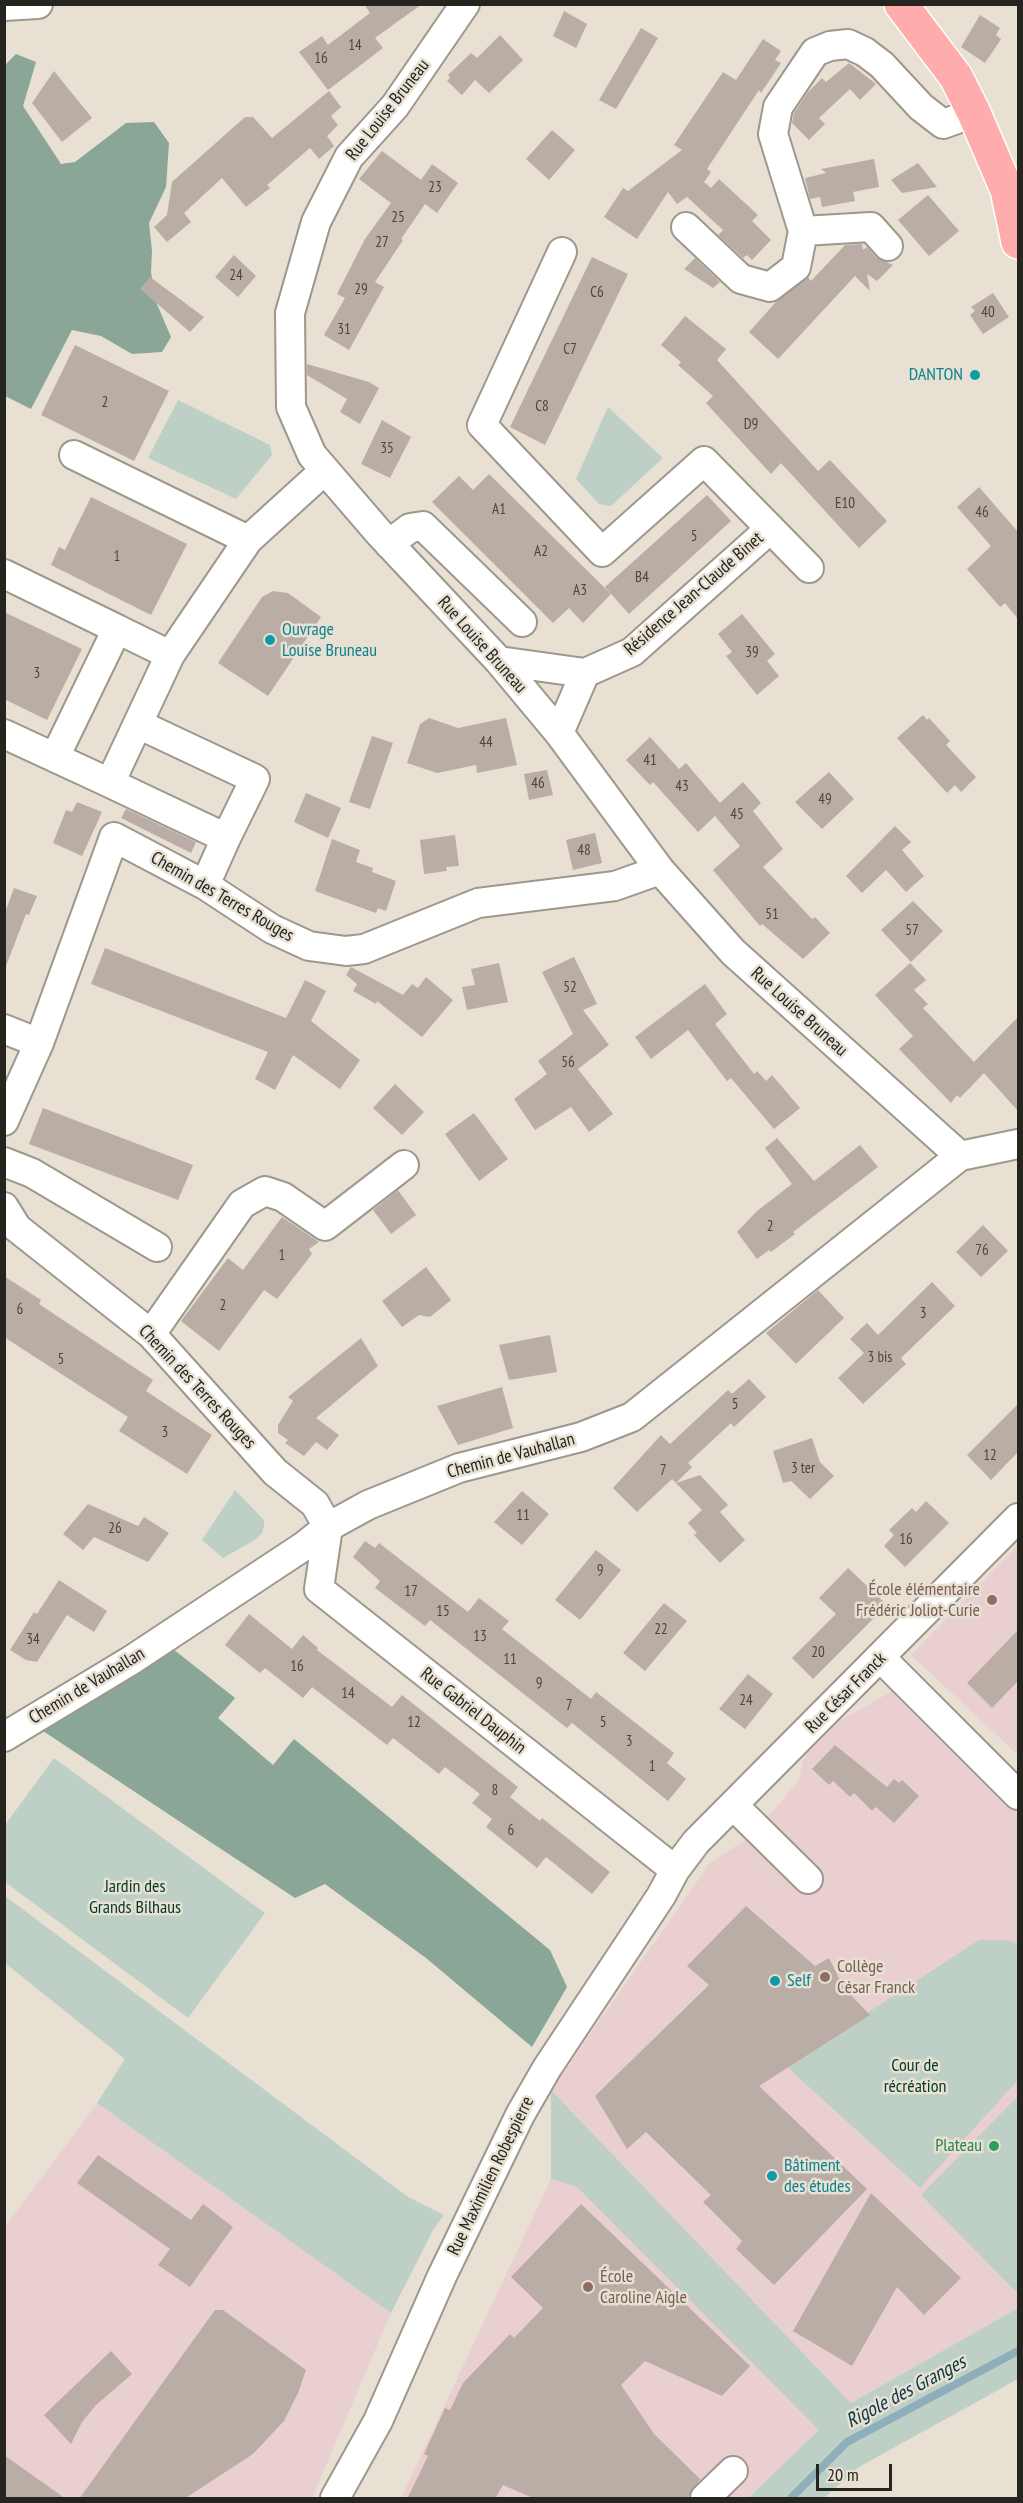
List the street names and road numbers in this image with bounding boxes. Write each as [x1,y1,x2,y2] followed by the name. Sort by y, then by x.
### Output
[342,55,434,165] street label: Rue Louise Bruneau
[620,528,768,660] street label: Résidence Jean-Claude Binet
[433,592,531,698] street label: Rue Louise Bruneau
[147,847,297,947] street label: Chemin des Terres Rouges
[746,963,852,1061] street label: Rue Louise Bruneau
[134,1321,260,1453] street label: Chemin des Terres Rouges
[445,1429,577,1483] street label: Chemin de Vauhallan
[25,1643,149,1729] street label: Chemin de Vauhallan
[801,1648,891,1738] street label: Rue César Franck
[416,1663,530,1759] street label: Rue Gabriel Dauphin
[443,2093,539,2259] street label: Rue Maximilien Robespierre

